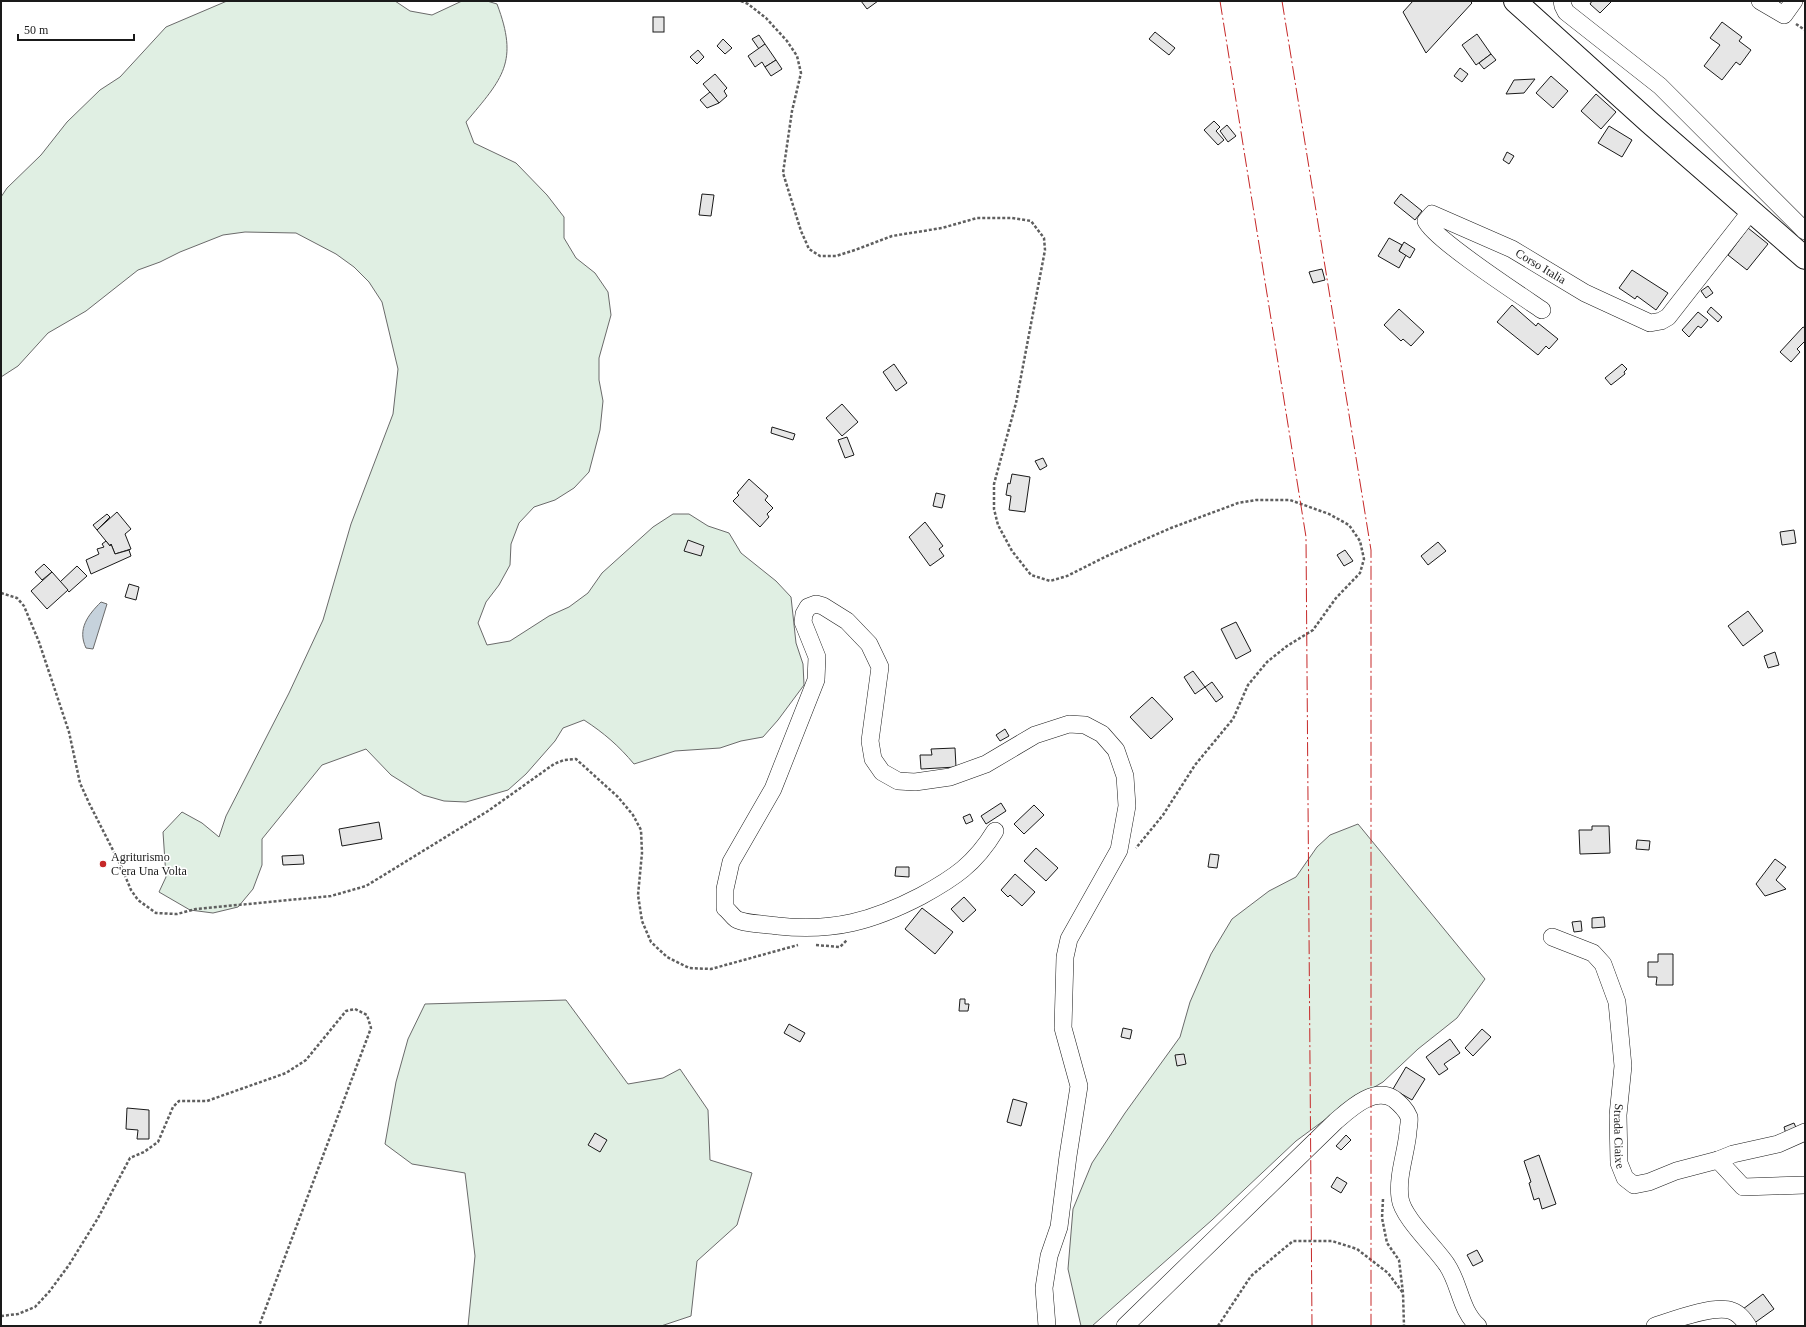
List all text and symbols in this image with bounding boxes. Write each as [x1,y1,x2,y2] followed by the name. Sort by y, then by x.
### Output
[18,16,134,42] scale bar
[24,23,49,37] text: 50 m
[1513,246,1569,287] street label: Corso Italia
[111,850,187,878] place label: Agriturismo C'era Una Volta
[98,859,108,869] marker: Agriturismo C'era Una Volta
[1611,1103,1628,1171] street label: Strada Ciaixe

